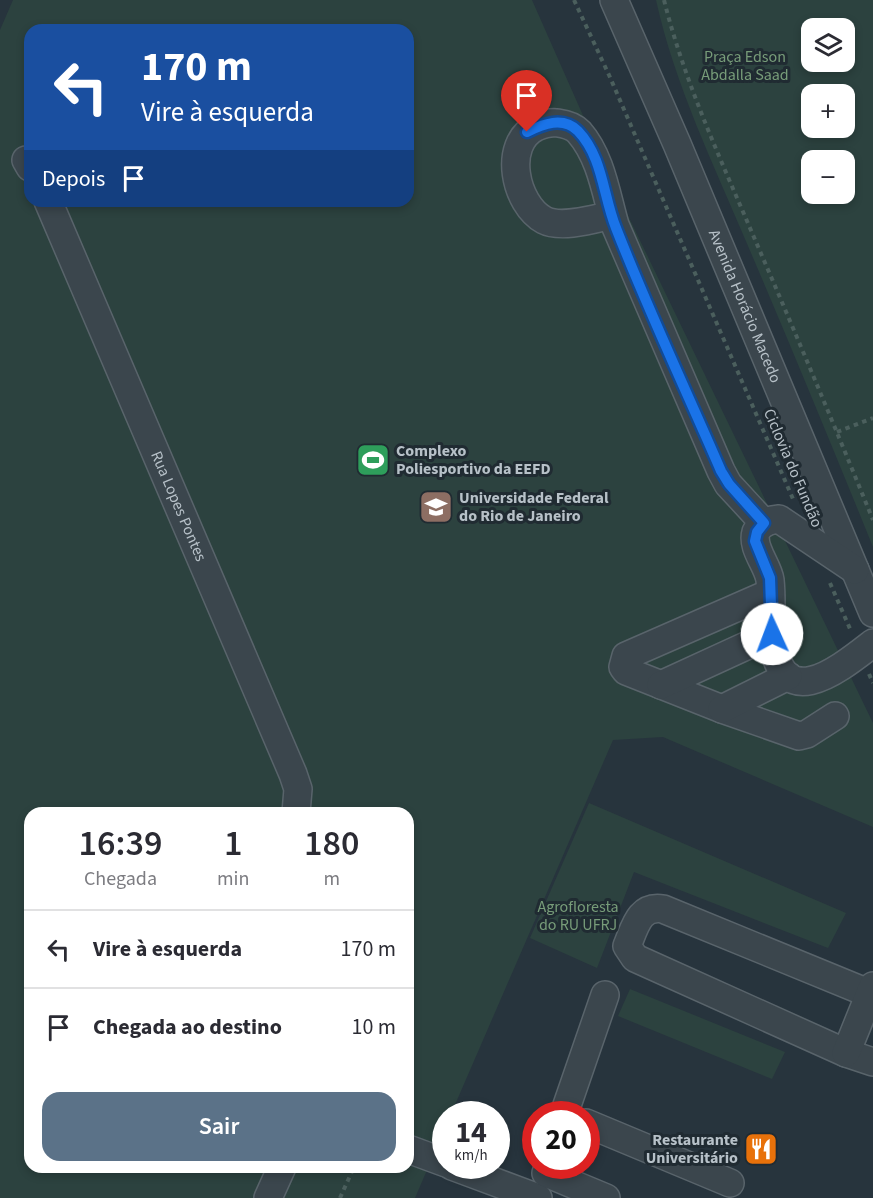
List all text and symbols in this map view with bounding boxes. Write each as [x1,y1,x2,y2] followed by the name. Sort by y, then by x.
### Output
[801,18,855,204] map controls
[801,18,855,72] button: layers
[141,37,252,97] text: 170 m
[701,46,789,86] park label: Praça Edson Abdalla Saad
[42,48,120,126] icon: left
[501,70,552,132] pin
[510,79,543,112] icon: arrive
[801,84,855,138] button: +
[141,93,314,132] text: Vire à esquerda
[801,150,855,204] button: −
[117,162,150,195] icon: arrive
[42,163,105,195] text: Depois
[703,226,787,386] street label: Avenida Horácio Macedo
[758,405,828,531] street label: Ciclovia do Fundão
[396,440,551,480] place label: Complexo Poliesportivo da EEFD
[355,442,391,478] sports icon: Complexo Poliesportivo da EEFD
[145,448,212,565] street label: Rua Lopes Pontes
[459,487,609,527] place label: Universidade Federal do Rio de Janeiro
[418,489,454,525] school or university icon: Universidade Federal do Rio de Janeiro
[740,602,804,666] position arrow
[79,818,162,869] text: 16:39
[224,818,242,869] text: 1
[304,818,359,869] text: 180
[84,865,157,893] text: Chegada
[217,865,249,893] text: min
[323,865,340,893] text: m
[537,896,619,936] park label: Agrofloresta do RU UFRJ
[42,933,75,966] icon: left
[93,933,242,965] text: Vire à esquerda
[341,933,396,965] text: 170 m
[42,1011,75,1044] icon: arrive
[93,1011,282,1043] text: Chegada ao destino
[351,1011,396,1043] text: 10 m
[42,1092,396,1161] button: Sair
[522,1101,600,1179] speed limit sign: 20
[455,1111,487,1154] text: 14
[646,1129,738,1169] place label: Restaurante Universitário
[743,1131,779,1167] restaurant icon: Restaurante Universitário
[454,1145,488,1166] text: km/h

